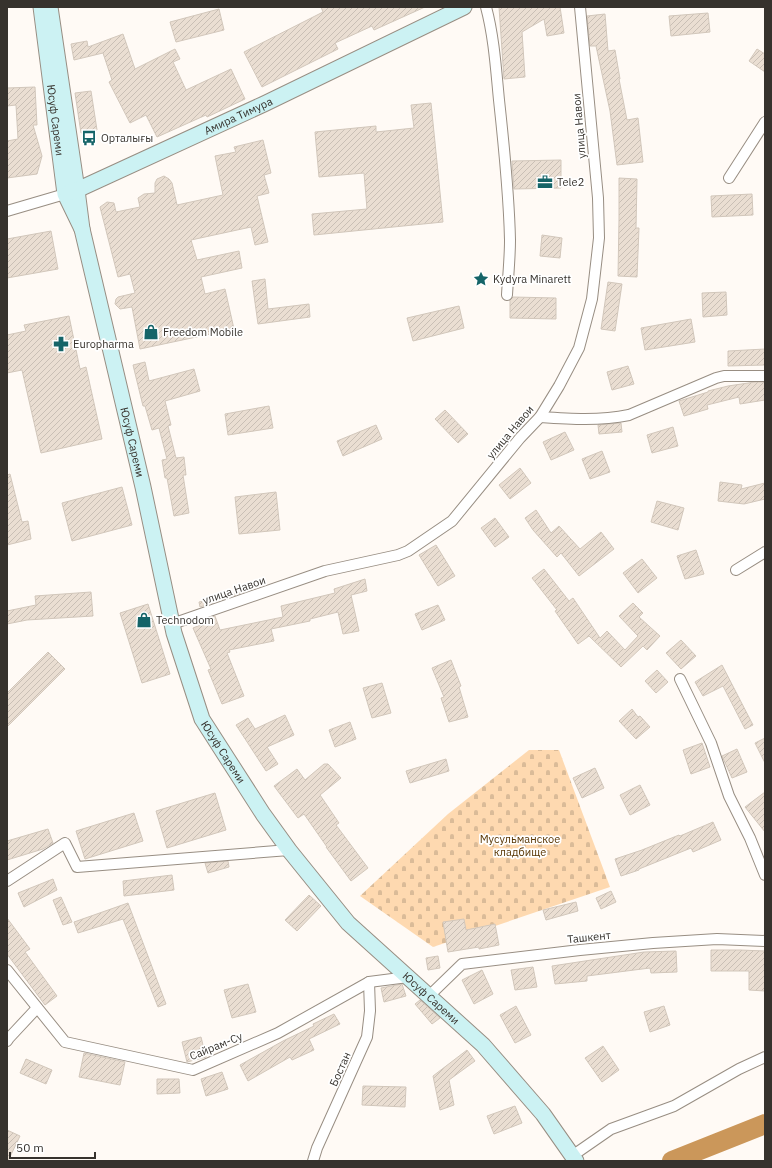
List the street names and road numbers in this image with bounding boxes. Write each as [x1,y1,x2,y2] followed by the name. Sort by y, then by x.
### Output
[44,84,67,156] street label: Юсуф Сареми
[569,93,589,159] street label: улица Навои
[202,94,275,138] street label: Амира Тимура
[484,402,536,462] street label: улица Навои
[117,406,147,479] street label: Юсуф Сареми
[201,573,267,607] street label: улица Навои
[198,718,248,786] street label: Юсуф Сареми
[567,928,611,946] street label: Ташкент
[400,969,462,1027] street label: Юсуф Сареми
[187,1029,245,1063] street label: Сайрам-Су
[326,1050,354,1088] street label: Бостан

